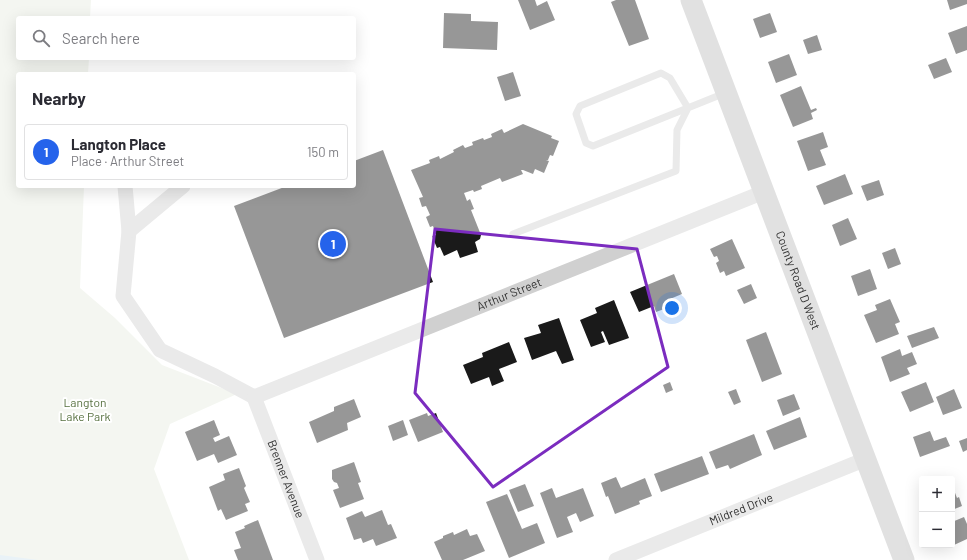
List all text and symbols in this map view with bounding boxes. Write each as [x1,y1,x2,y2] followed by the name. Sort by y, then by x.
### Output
[16,16,356,60] search box
[30,27,52,49] icon: search
[62,29,140,47] text: Search here
[32,88,86,108] text: Nearby
[71,135,166,153] text: Langton Place
[44,144,48,160] text: 1
[307,144,339,160] text: 150 m
[71,153,184,169] text: Place · Arthur Street
[320,229,346,259] pin: 1
[774,229,824,331] street label: County Road D West
[474,274,543,313] street label: Arthur Street
[662,298,682,318] your location
[59,395,111,423] park label: Langton Lake Park
[265,438,308,520] street label: Brenner Avenue
[919,476,955,548] map controls
[919,476,955,512] button: +
[707,489,775,528] street label: Mildred Drive
[919,512,955,548] button: −

